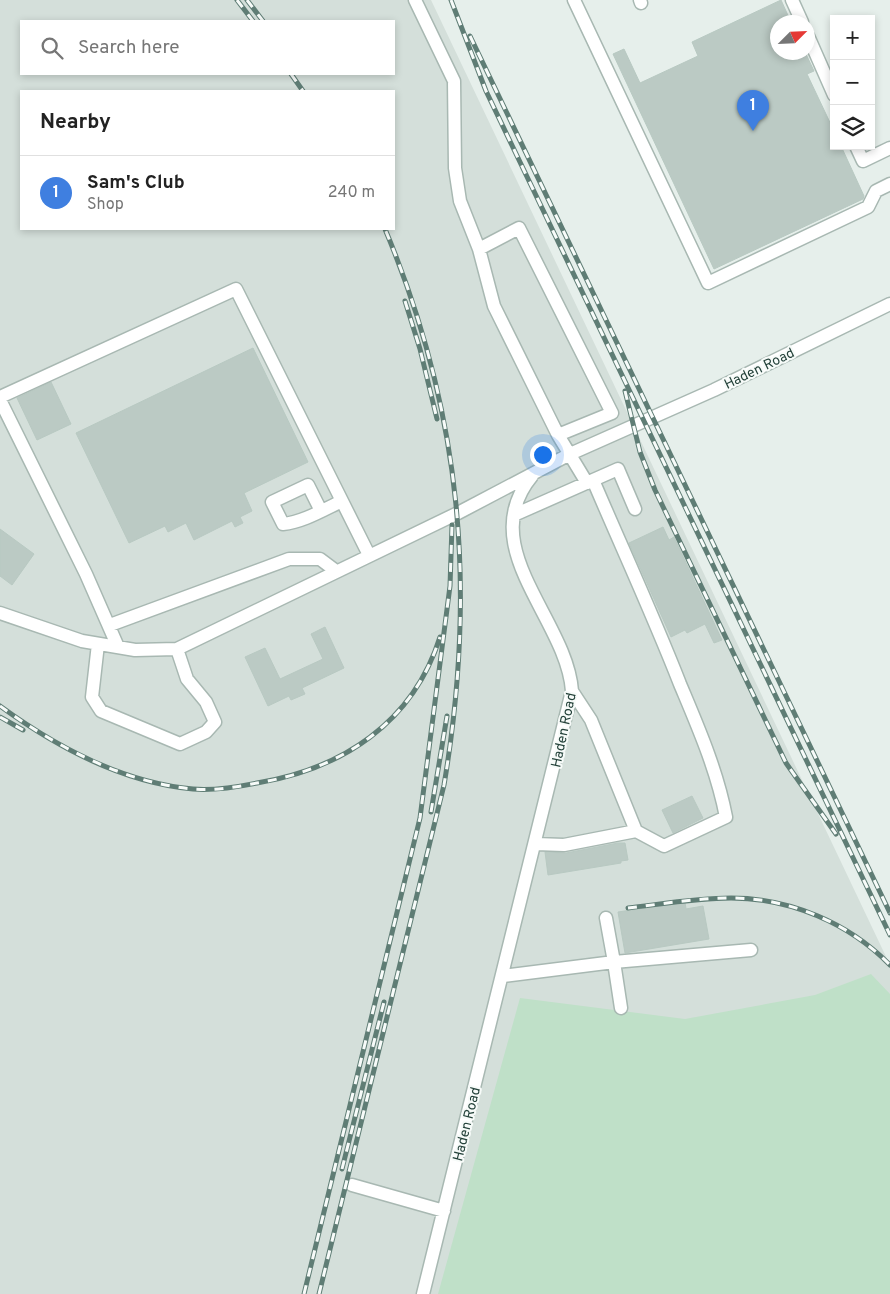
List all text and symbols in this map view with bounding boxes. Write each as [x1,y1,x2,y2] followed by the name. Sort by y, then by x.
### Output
[770,15,815,60] north arrow
[830,15,875,150] map controls
[830,15,875,60] button: +
[20,20,395,75] search box
[38,34,66,62] icon: search
[78,36,180,60] text: Search here
[830,60,875,105] button: −
[737,90,769,131] pin: 1
[830,105,875,150] button: layers
[40,109,111,136] text: Nearby
[87,171,185,195] text: Sam's Club
[53,183,59,203] text: 1
[328,183,375,203] text: 240 m
[87,195,124,215] text: Shop
[722,345,798,394] street label: Haden Road
[530,442,556,468] your location
[548,691,581,769] street label: Haden Road
[450,1085,485,1163] street label: Haden Road

